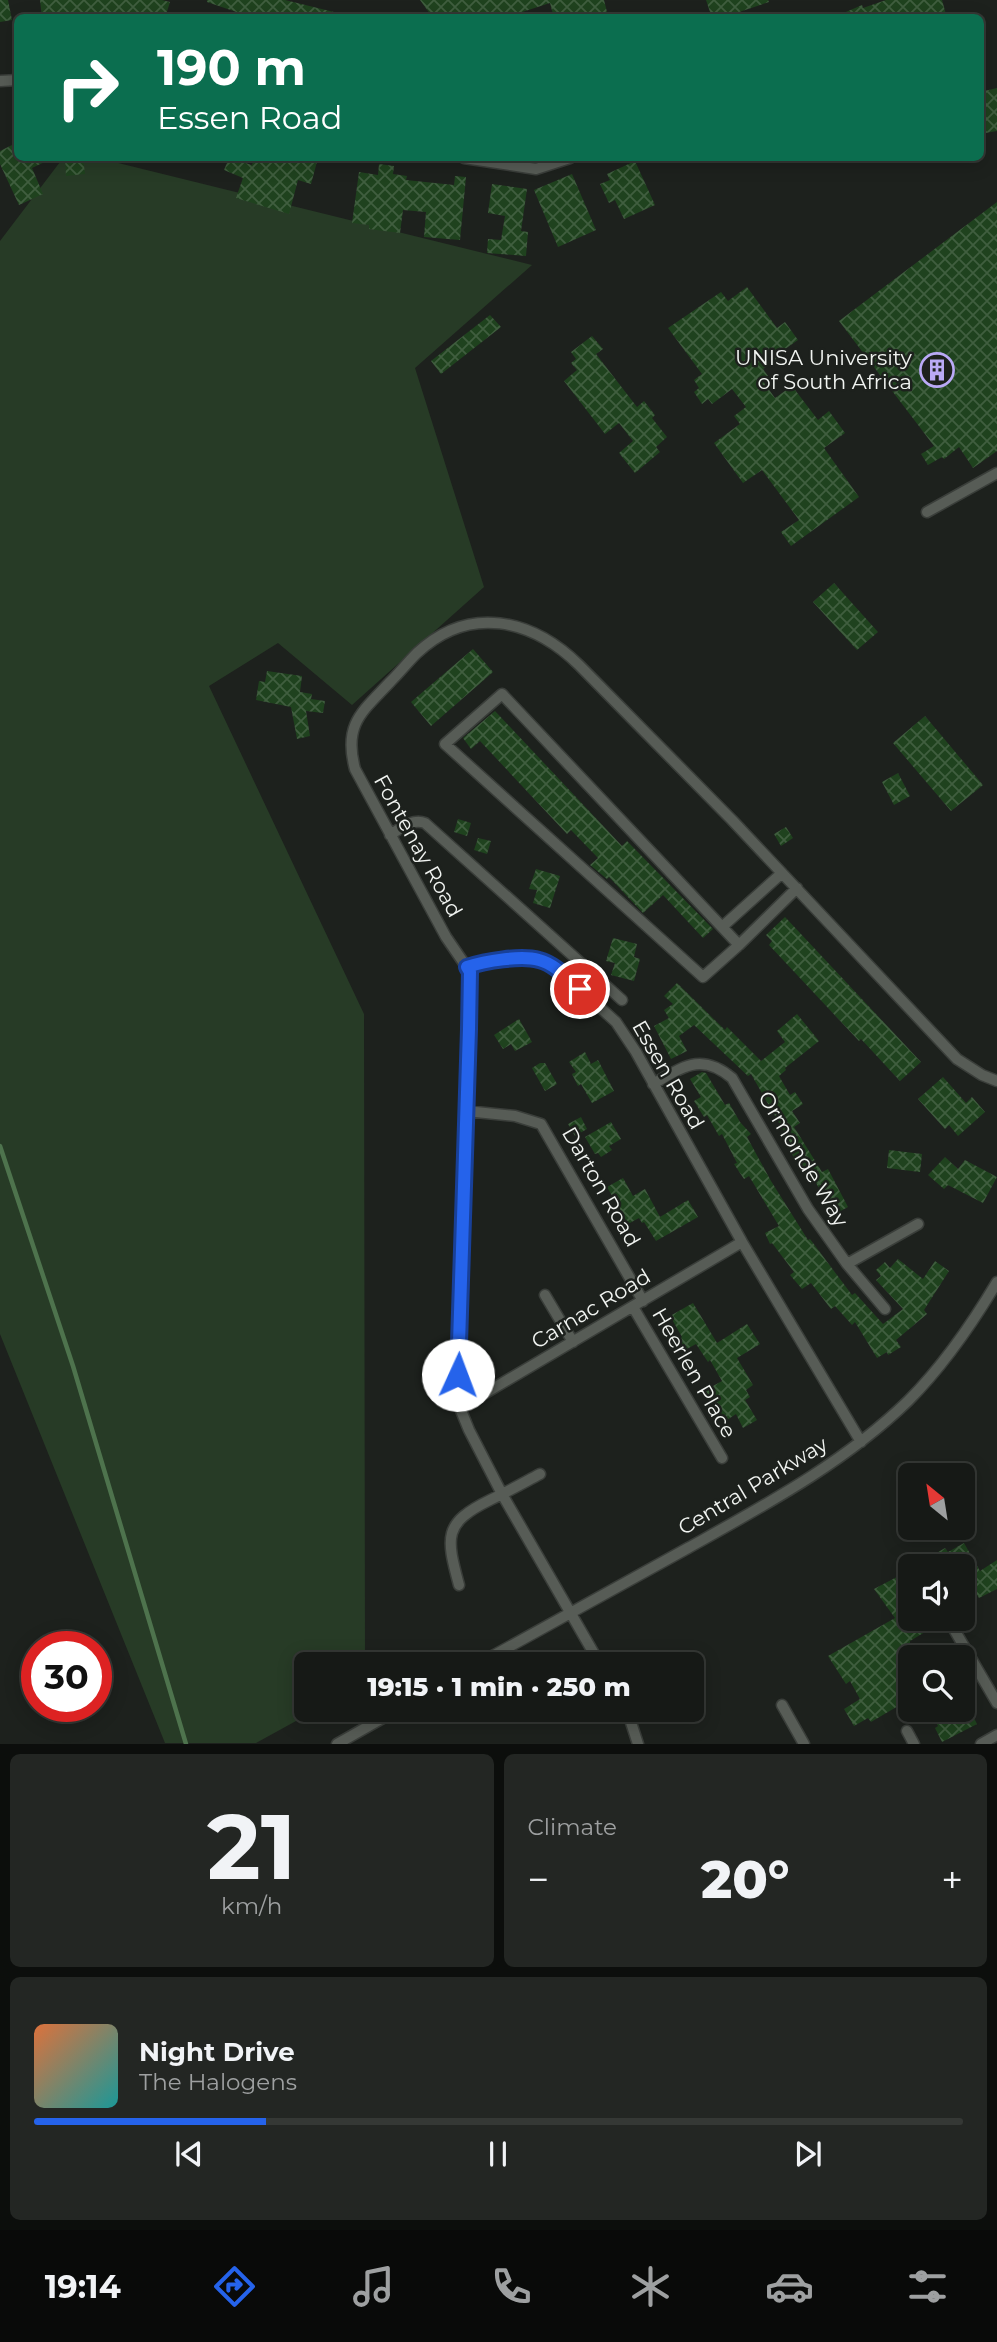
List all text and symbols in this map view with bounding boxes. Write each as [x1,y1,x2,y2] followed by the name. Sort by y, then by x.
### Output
[157,38,306,97] text: 190 m
[42,42,133,133] icon: right
[157,98,342,137] text: Essen Road
[735,345,913,394] place label: UNISA University of South Africa
[918,351,956,389] building icon: UNISA University of South Africa
[369,770,468,921] street label: Fontenay Road
[550,959,610,1019] pin
[561,970,599,1008] icon: arrive
[627,1016,710,1134] street label: Essen Road
[753,1087,854,1231] street label: Ormonde Way
[557,1122,646,1251] street label: Darton Road
[527,1263,655,1354] street label: Carnac Road
[647,1303,742,1442] street label: Heerlen Place
[421,1338,495,1412] position arrow
[674,1431,832,1540] street label: Central Parkway
[898,1463,975,1540] north arrow
[898,1463,975,1722] map controls
[898,1554,975,1631] button: sound
[21,1631,112,1722] speed limit sign: 30
[898,1645,975,1722] button: search
[367,1671,631,1703] text: 19:15 · 1 min · 250 m
[207,1791,296,1902] text: 21
[528,1813,617,1841] text: Climate
[701,1848,789,1911] text: 20°
[528,1856,549,1903] text: −
[941,1856,963,1903] text: +
[221,1892,282,1920] text: km/h
[139,2036,295,2068] text: Night Drive
[139,2068,297,2096] text: The Halogens
[170,2135,208,2173] icon: previous
[479,2135,517,2173] icon: pause
[789,2135,827,2173] icon: next
[210,2262,259,2311] icon: directions
[349,2262,398,2311] icon: music
[487,2262,536,2311] icon: phone
[626,2262,675,2311] icon: climate
[765,2262,814,2311] icon: car
[903,2262,952,2311] icon: filters
[45,2267,121,2306] text: 19:14

